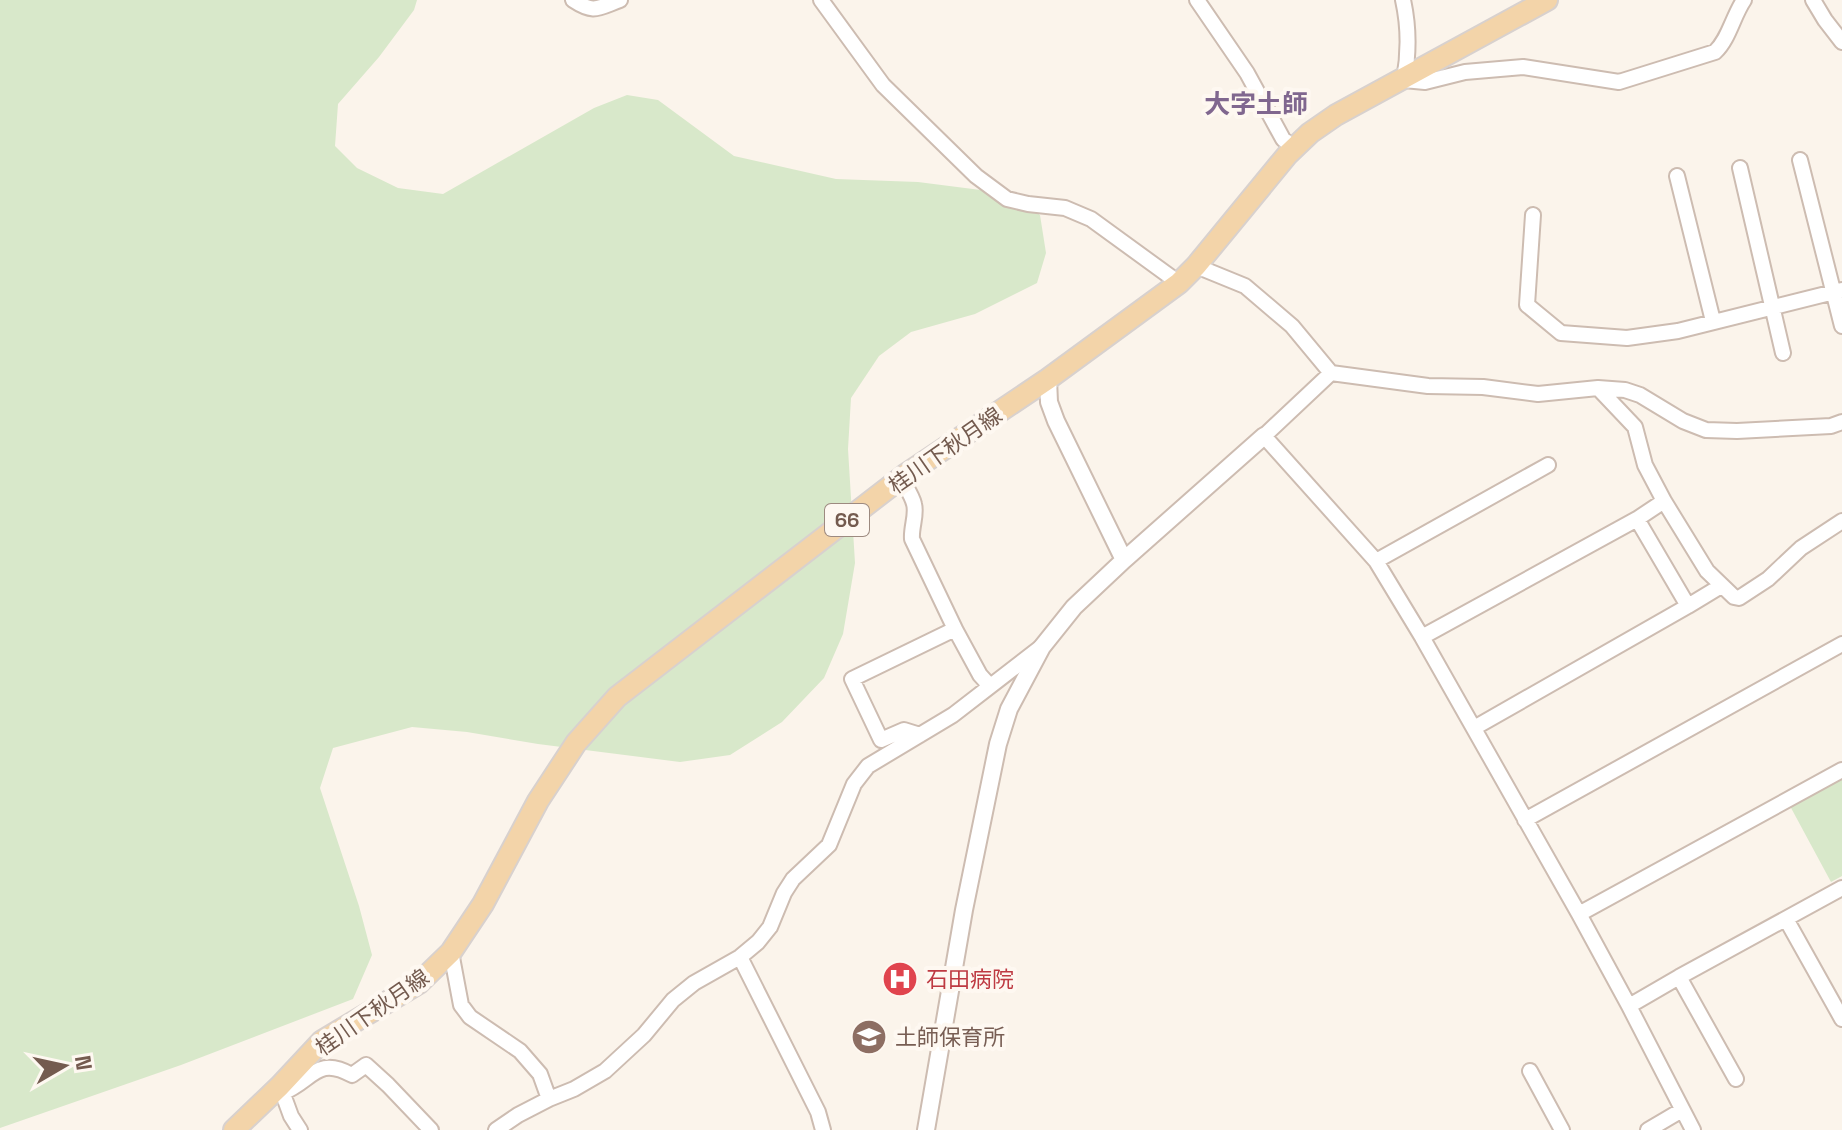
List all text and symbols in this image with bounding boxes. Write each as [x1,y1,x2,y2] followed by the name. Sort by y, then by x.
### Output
[1204,87,1308,121] district label: 大字土師
[883,401,1007,499] street label: 桂川下秋月線
[825,504,869,536] road number: 66
[881,960,919,998] hospital icon: 石田病院
[310,963,434,1061] street label: 桂川下秋月線
[926,965,1014,993] place label: 石田病院
[850,1018,888,1056] school or university icon: 土師保育所
[895,1023,1005,1051] place label: 土師保育所
[24,1026,104,1106] north arrow
[69,1053,99,1072] text: N

